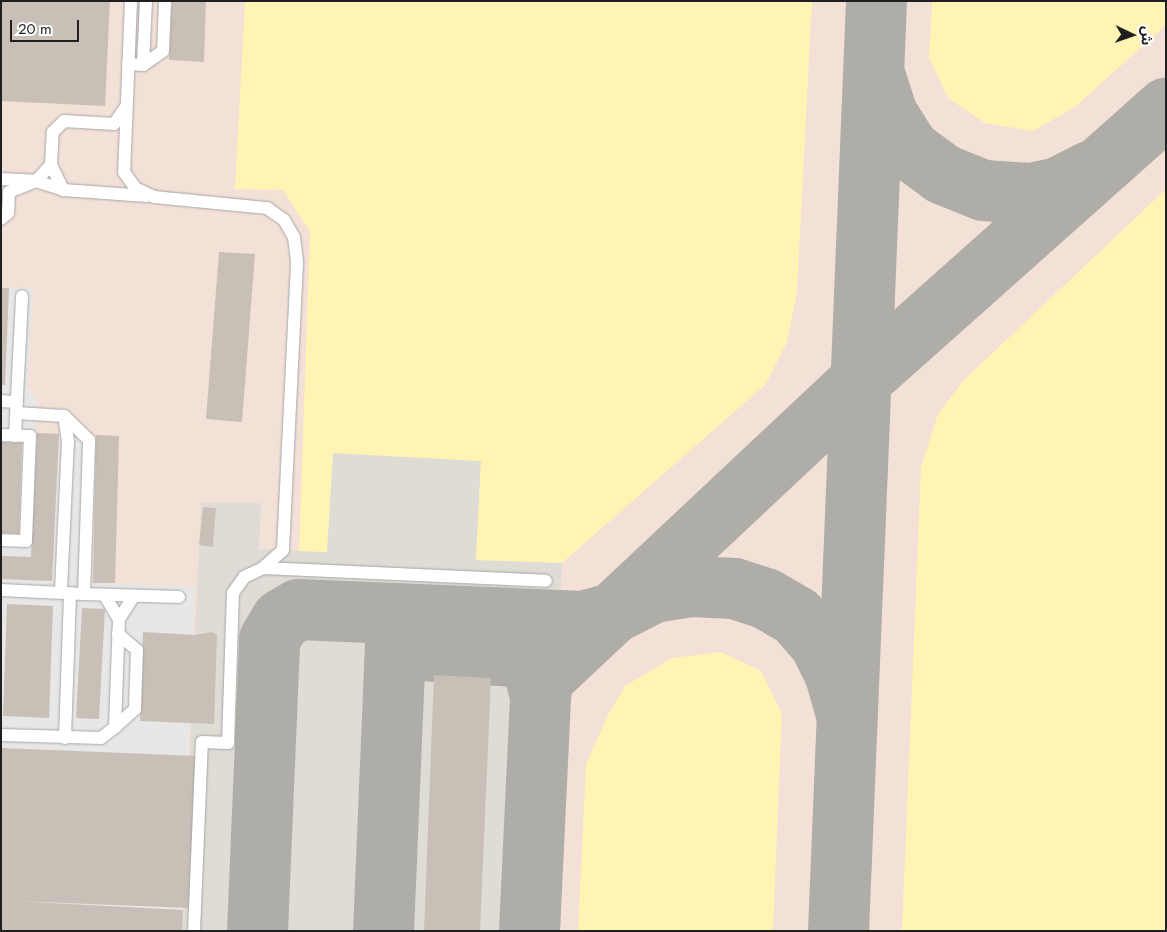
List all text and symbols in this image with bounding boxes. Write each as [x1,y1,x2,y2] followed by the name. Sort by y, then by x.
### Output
[12,10,81,42] scale bar
[1107,10,1157,60] north arrow
[18,18,52,40] text: 20 m
[1136,26,1157,46] text: ش

